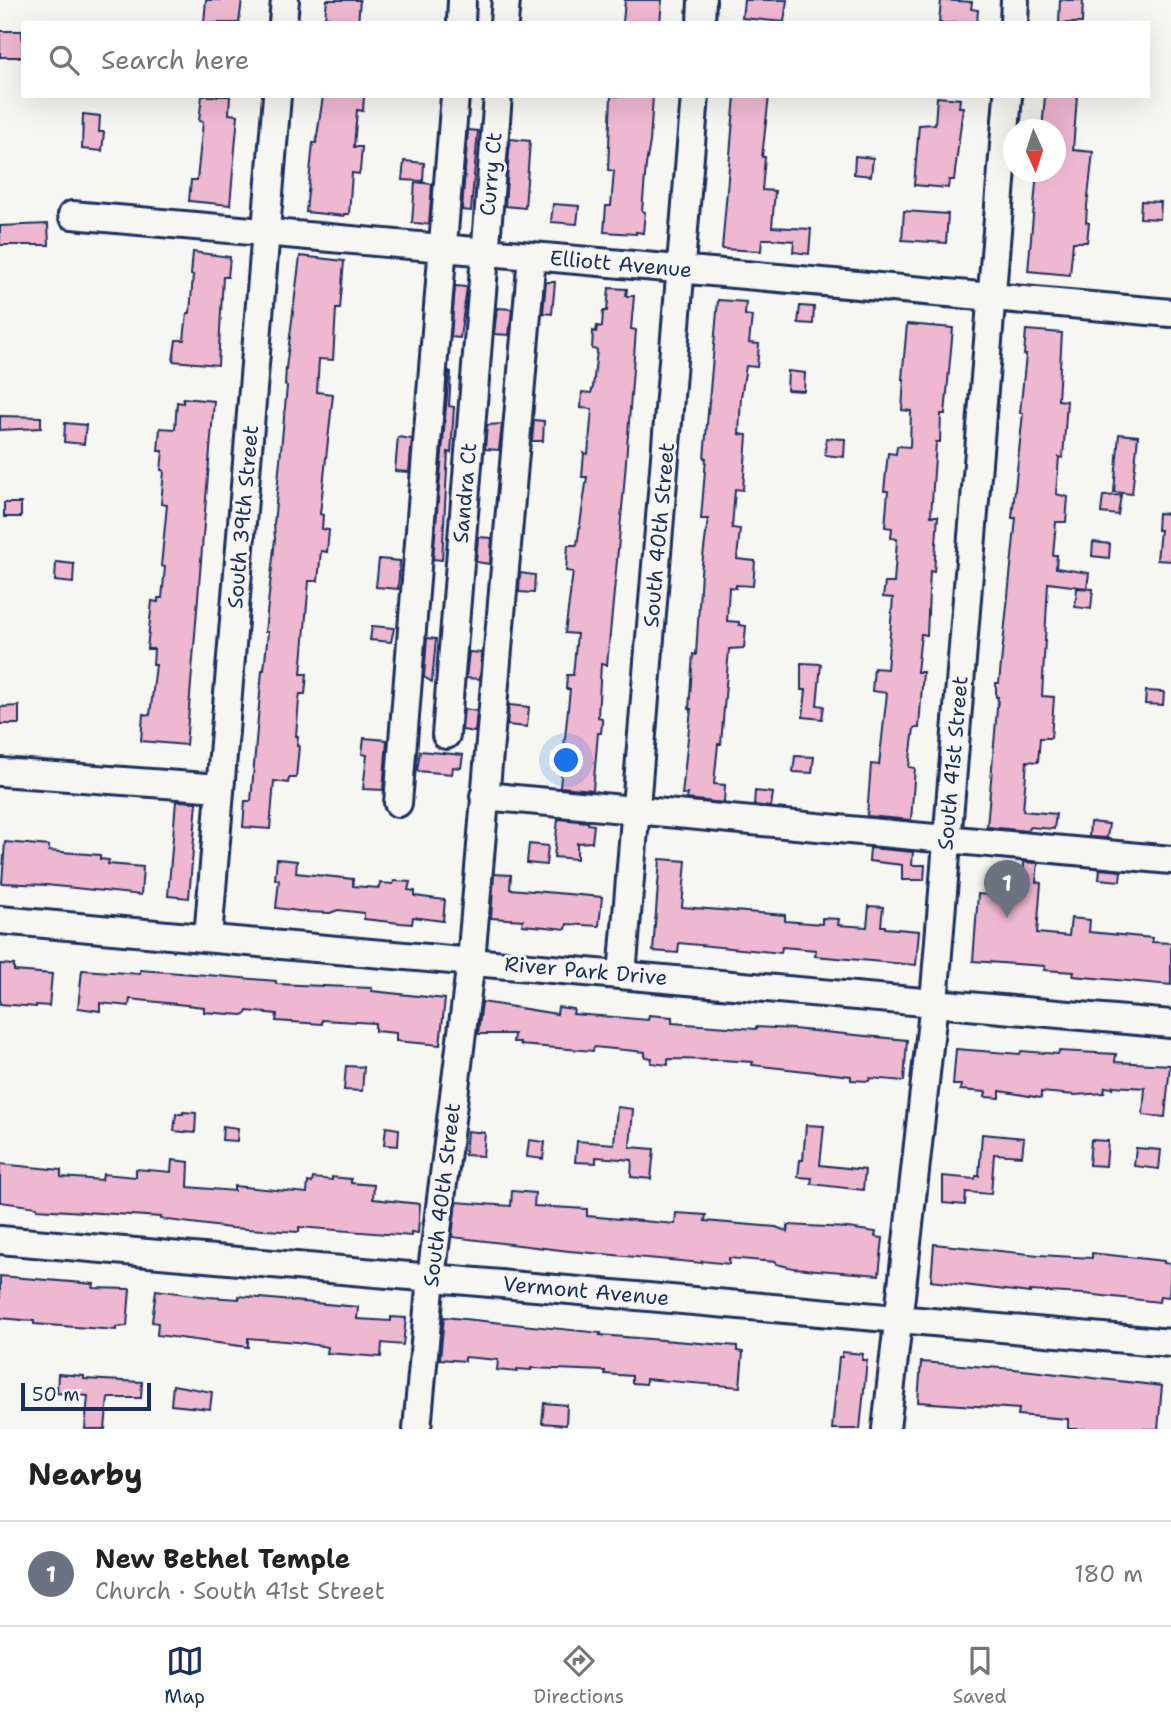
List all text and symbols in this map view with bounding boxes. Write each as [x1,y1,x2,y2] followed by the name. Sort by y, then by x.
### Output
[21,21,1150,98] search box
[45,41,83,79] icon: search
[101,42,250,77] text: Search here
[1003,119,1066,182] north arrow
[473,131,509,217] street label: Curry Ct
[549,244,693,284] street label: Elliott Avenue
[221,424,265,610] street label: South 39th Street
[637,441,681,629] street label: South 40th Street
[447,442,483,544] street label: Sandra Ct
[931,675,975,851] street label: South 41st Street
[549,743,583,777] your location
[984,860,1030,918] pin: 1
[503,950,669,992] street label: River Park Drive
[417,1101,467,1289] street label: South 40th Street
[502,1270,670,1312] street label: Vermont Avenue
[21,1380,150,1412] scale bar
[32,1382,80,1407] text: 50 m
[28,1454,143,1495] text: Nearby
[95,1541,350,1576] text: New Bethel Temple
[46,1559,56,1589] text: 1
[1074,1559,1143,1589] text: 180 m
[95,1576,385,1606] text: Church · South 41st Street
[164,1642,205,1709] tab: Map
[534,1642,624,1709] tab: Directions
[953,1642,1007,1709] tab: Saved

